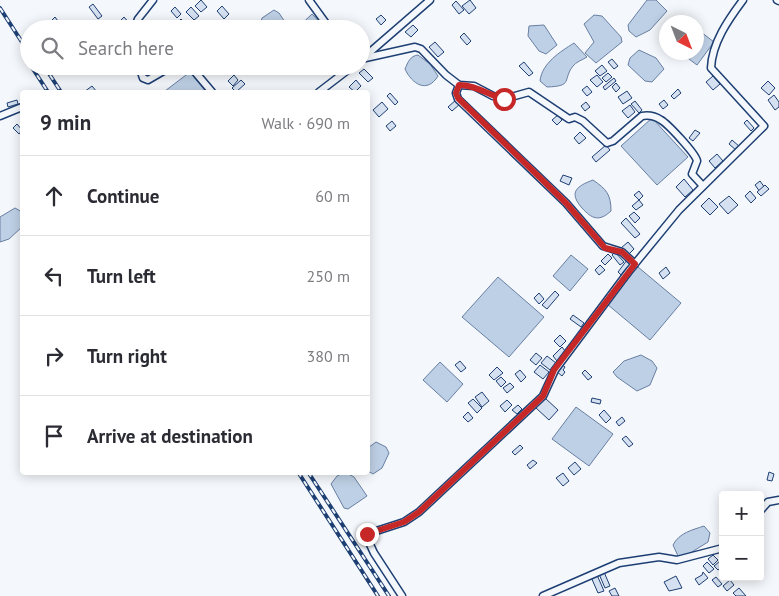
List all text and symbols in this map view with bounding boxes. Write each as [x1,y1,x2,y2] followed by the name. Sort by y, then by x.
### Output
[659,15,704,60] north arrow
[20,20,370,75] search box
[38,34,66,62] icon: search
[78,36,174,60] text: Search here
[493,88,516,111] route start
[40,109,91,136] text: 9 min
[261,113,350,133] text: Walk · 690 m
[40,182,68,210] icon: ahead
[87,184,159,208] text: Continue
[315,186,350,206] text: 60 m
[40,262,68,290] icon: left
[87,264,156,288] text: Turn left
[307,266,350,286] text: 250 m
[40,342,68,370] icon: right
[87,344,167,368] text: Turn right
[307,346,350,366] text: 380 m
[40,422,68,450] icon: arrive
[87,424,253,448] text: Arrive at destination
[719,491,764,581] map controls
[719,491,764,536] button: +
[356,523,379,546] route end
[719,536,764,581] button: −

